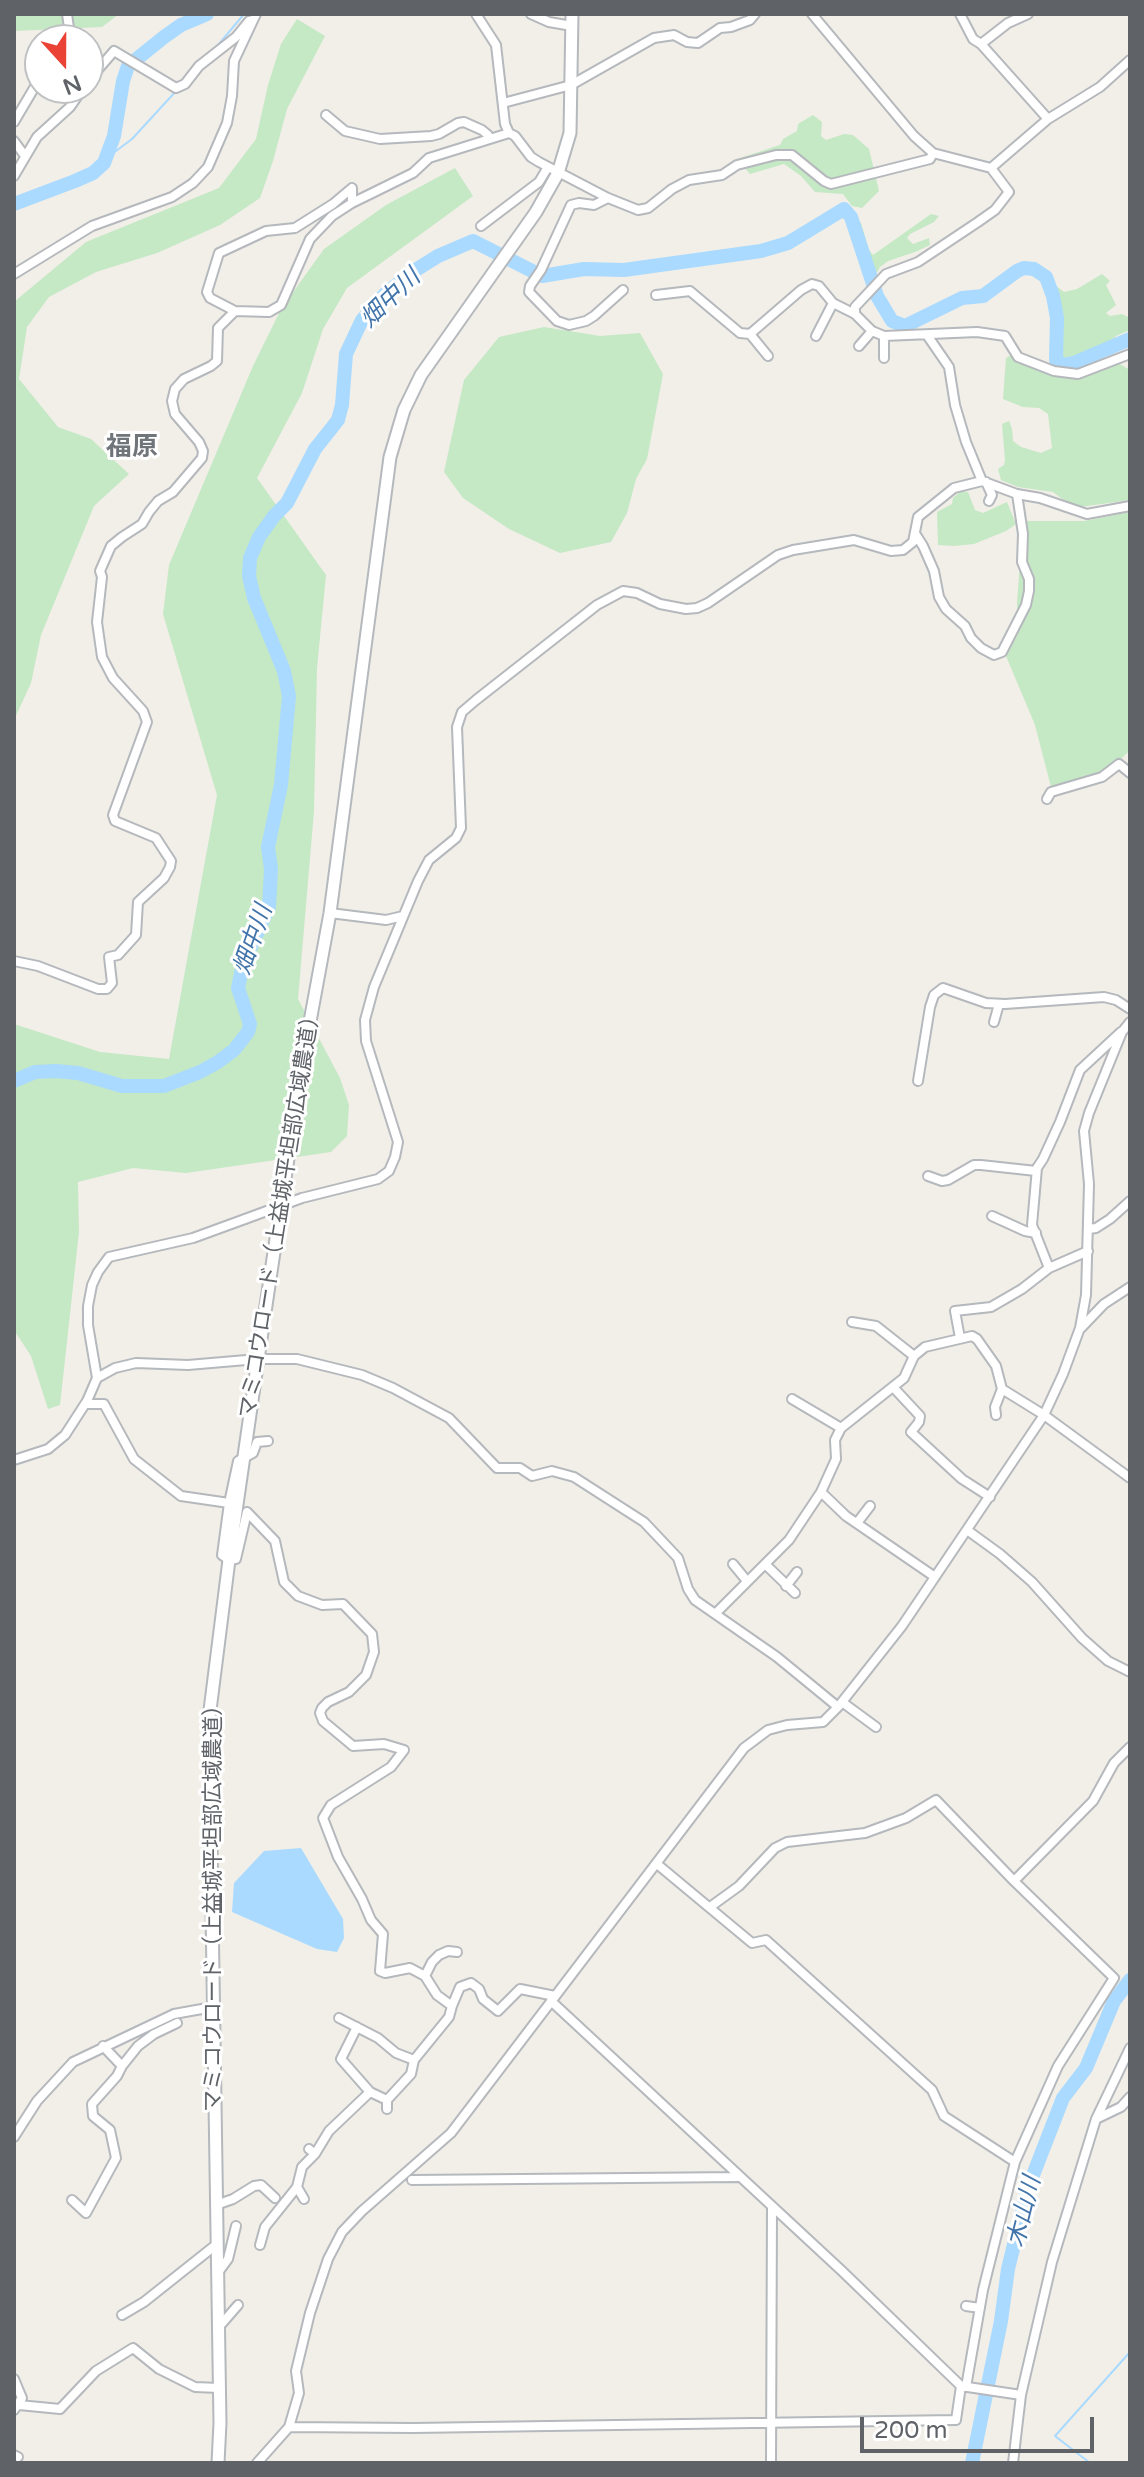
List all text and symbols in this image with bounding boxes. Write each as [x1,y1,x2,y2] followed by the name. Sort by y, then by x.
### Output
[24,24,104,104] north arrow
[59,69,85,100] text: N
[355,264,427,334] water label: 畑中川
[106,432,158,464] district label: 福原
[229,901,279,979] water label: 畑中川
[235,1004,327,1420] street label: マミコウロード（上益城平坦部広域農道）
[201,1694,227,2112] street label: マミコウロード（上益城平坦部広域農道）
[1002,2174,1048,2250] water label: 木山川
[864,2401,1098,2451] scale bar
[874,2416,948,2445] text: 200 m

